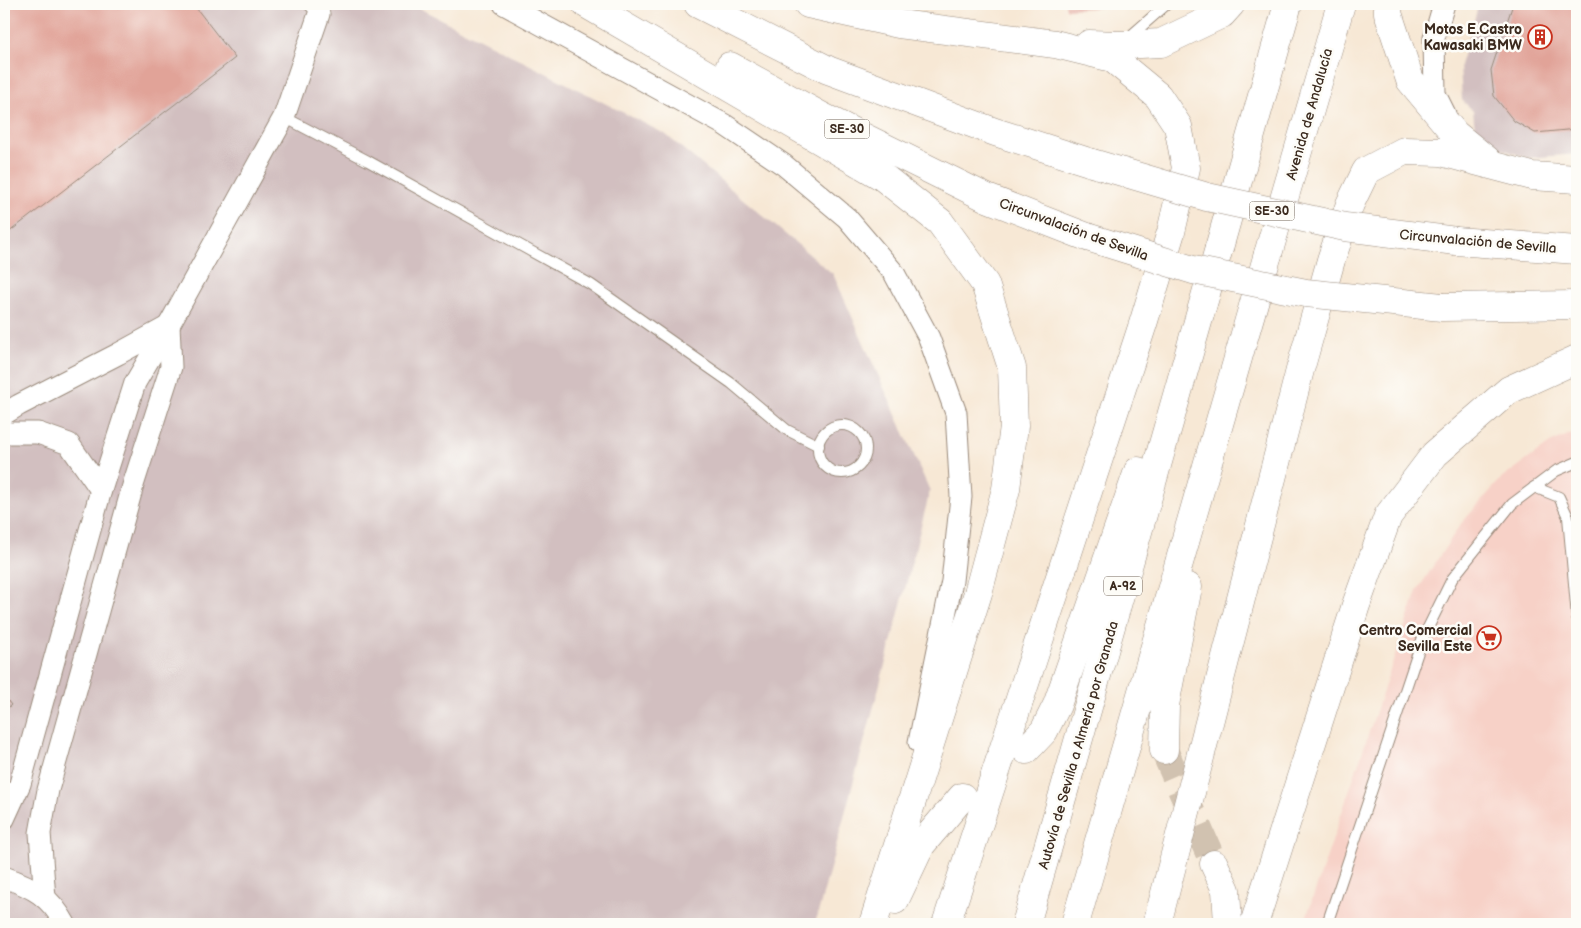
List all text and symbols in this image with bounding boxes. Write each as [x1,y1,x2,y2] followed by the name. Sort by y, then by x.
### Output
[1424,21,1522,54] place label: Motos E.Castro Kawasaki BMW
[1527,24,1553,50] building icon: Motos E.Castro Kawasaki BMW
[1283,46,1336,182] street label: Avenida de Andalucía
[824,120,870,138] road number: SE-30
[997,195,1151,264] street label: Circunvalación de Sevilla
[1250,202,1294,220] road number: SE-30
[1399,226,1557,257] street label: Circunvalación de Sevilla
[1104,576,1142,596] road number: A-92
[1035,619,1122,871] street label: Autovía de Sevilla a Almería por Granada
[1359,622,1472,655] place label: Centro Comercial Sevilla Este
[1476,625,1502,651] supermarket icon: Centro Comercial Sevilla Este

